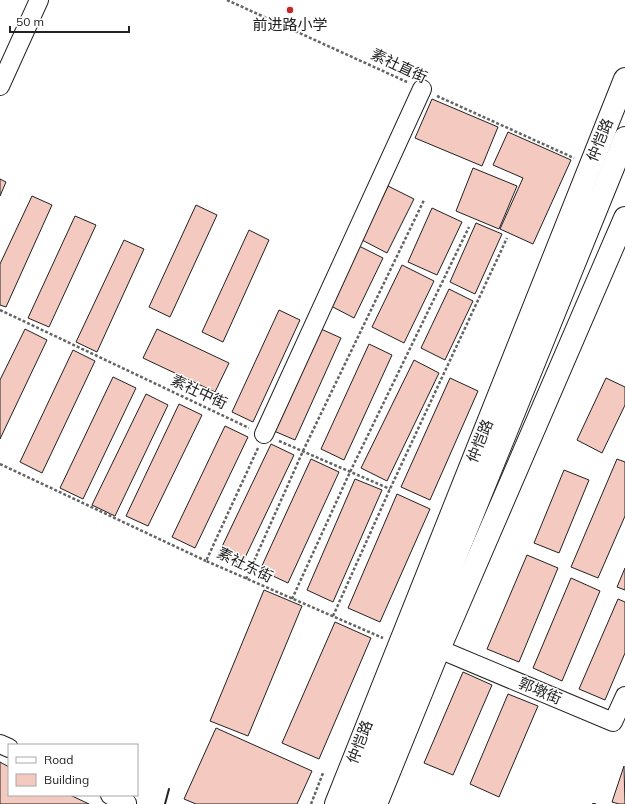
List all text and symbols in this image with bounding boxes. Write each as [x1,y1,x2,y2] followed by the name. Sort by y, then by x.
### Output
[285,5,295,15] marker: 前进路小学
[10,8,129,34] scale bar
[16,14,44,29] text: 50 m
[252,15,328,34] place label: 前进路小学
[368,44,430,87] street label: 素社直街
[582,115,617,164] street label: 仲恺路
[168,370,230,413] street label: 素社中街
[462,416,497,465] street label: 仲恺路
[214,543,276,586] street label: 素社东街
[516,673,565,708] street label: 郭墩街
[343,717,376,766] street label: 仲恺路
[8,744,138,796] legend
[44,752,73,767] text: Road
[44,772,89,787] text: Building

